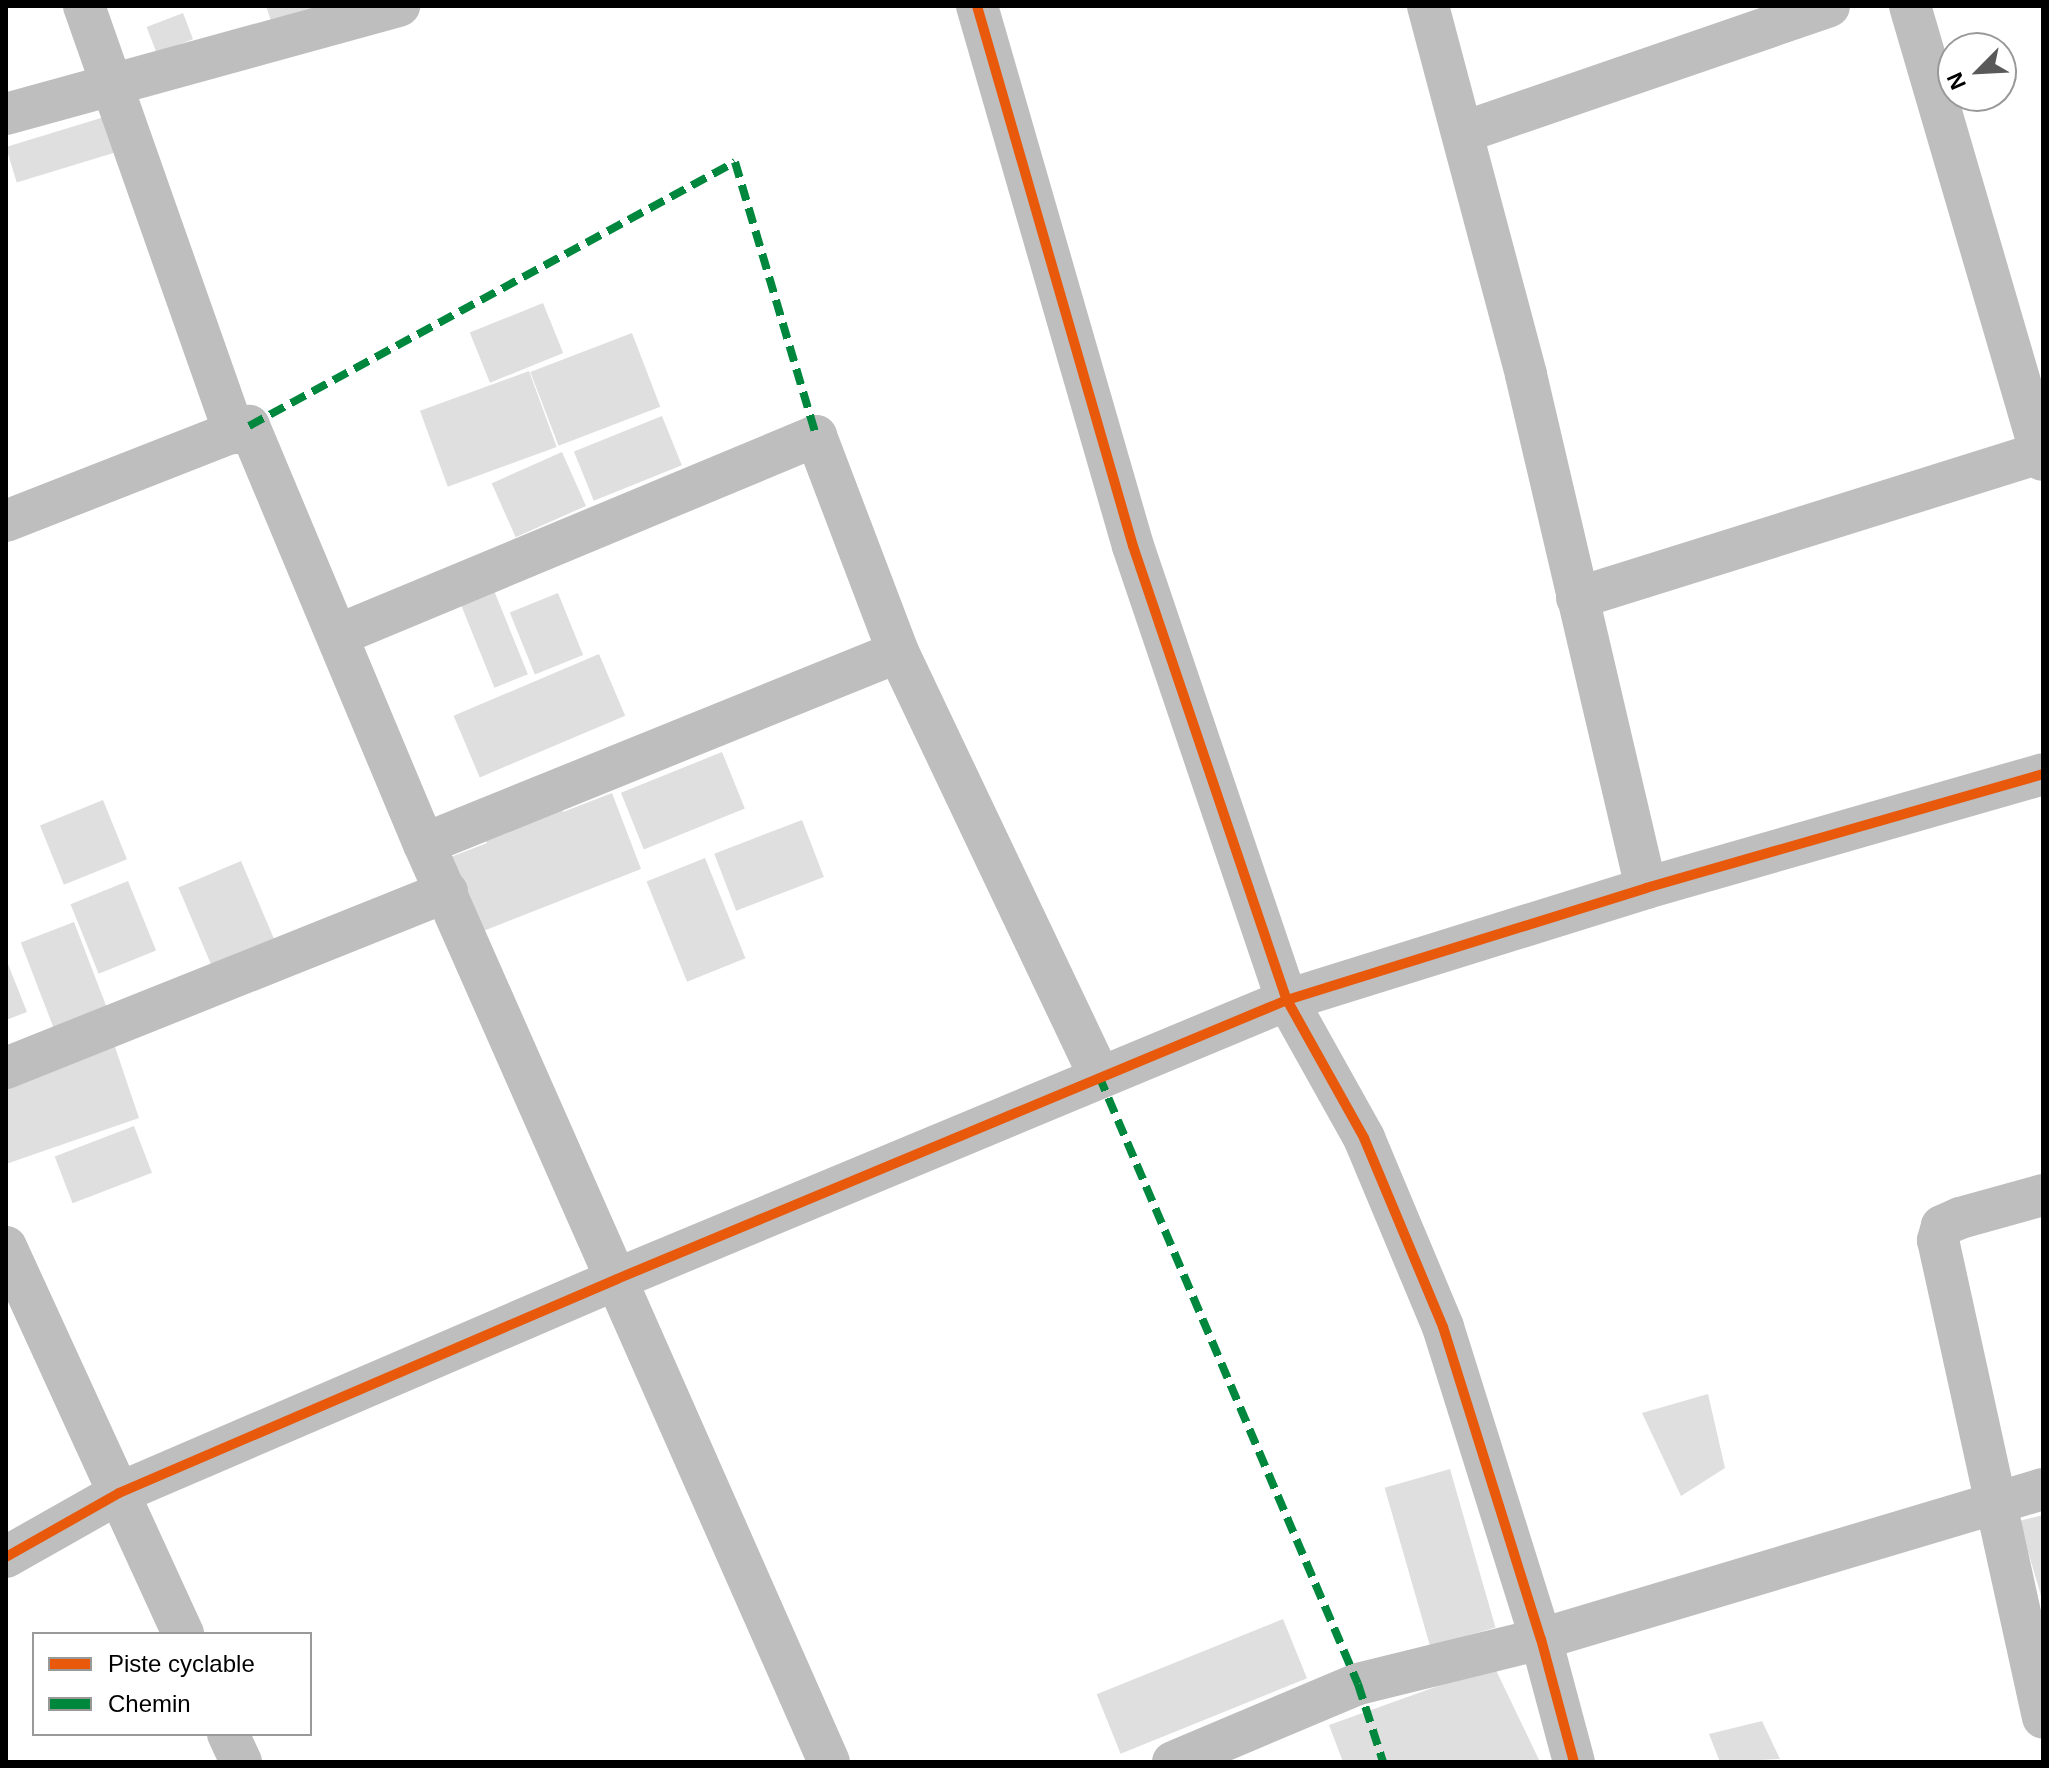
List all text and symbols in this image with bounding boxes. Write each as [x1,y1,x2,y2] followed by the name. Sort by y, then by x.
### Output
[1937,32,2017,112] north arrow
[1942,69,1971,94] text: N
[32,1632,312,1736] legend
[108,1650,255,1677] text: Piste cyclable
[108,1690,191,1717] text: Chemin

